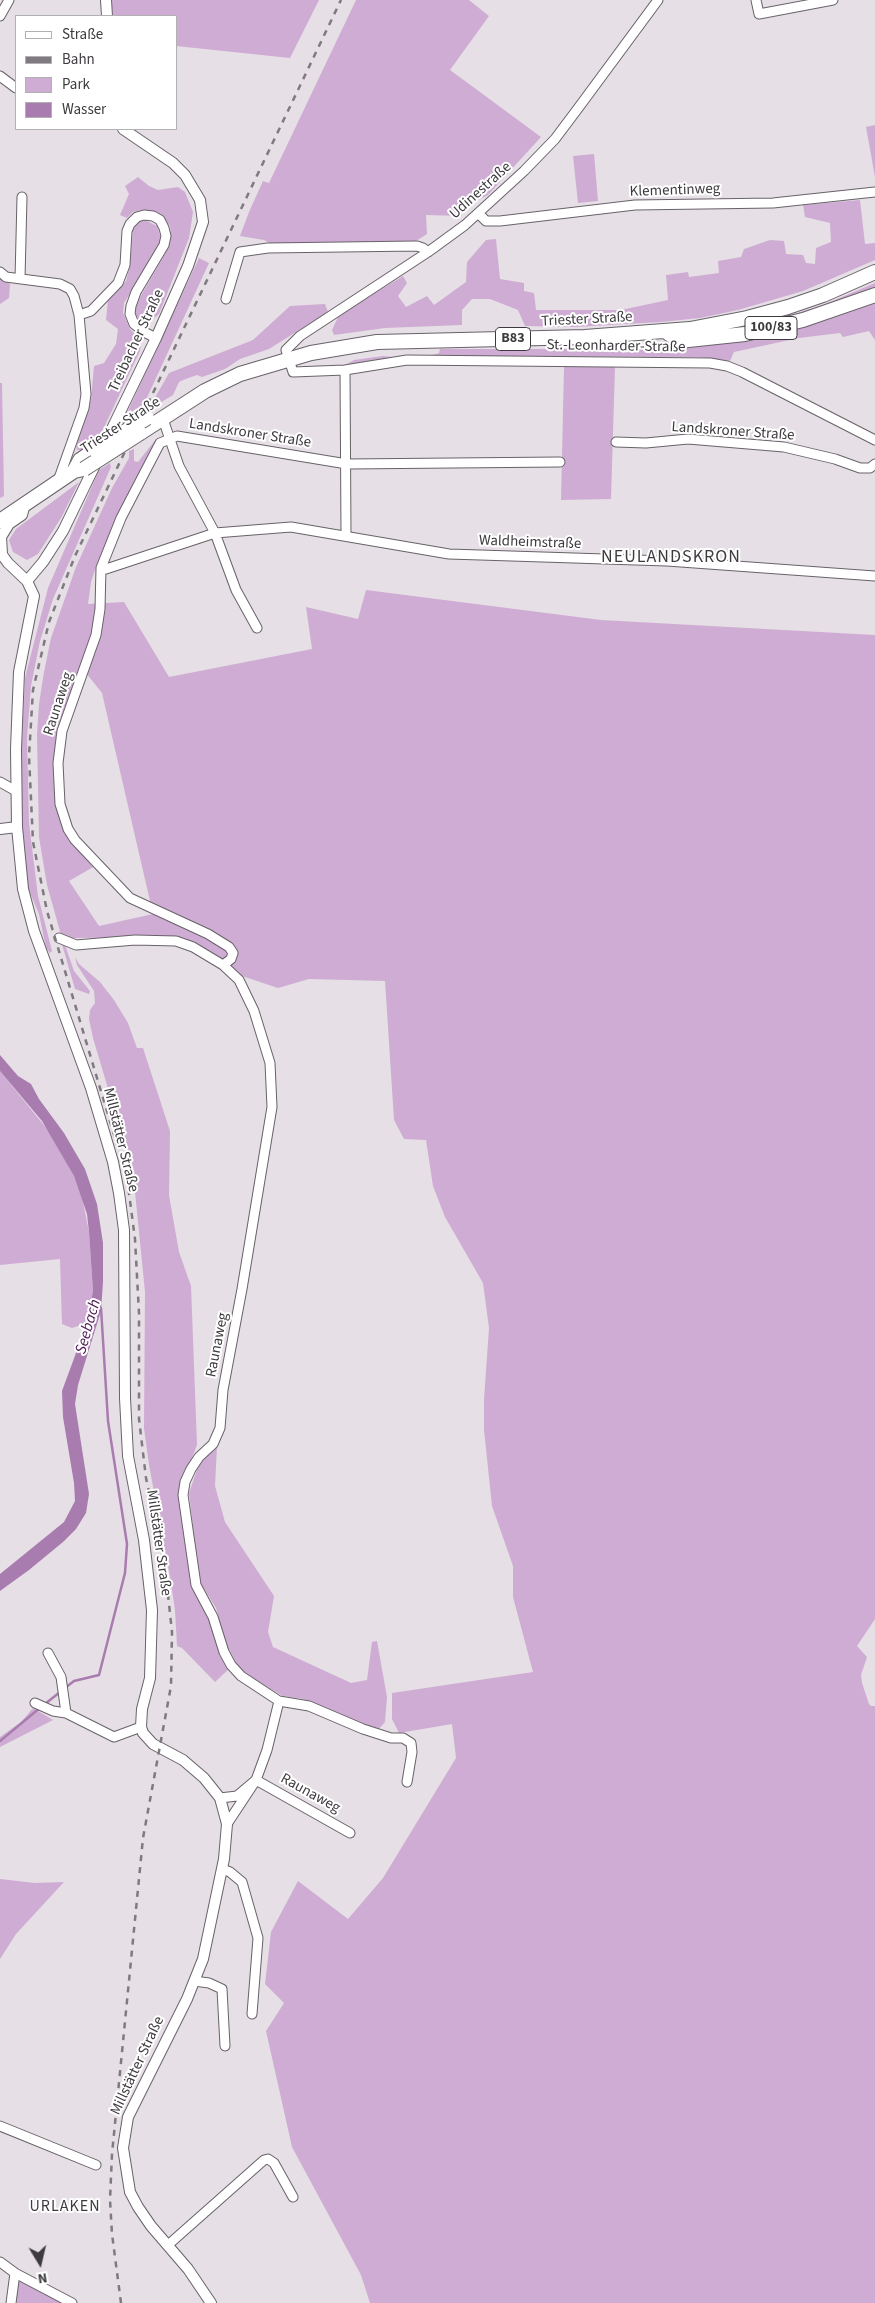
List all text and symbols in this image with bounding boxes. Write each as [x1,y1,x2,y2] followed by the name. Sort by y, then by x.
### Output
[15,15,178,130] legend
[62,24,103,45] text: Straße
[62,49,95,70] text: Bahn
[62,74,90,95] text: Park
[62,99,106,120] text: Wasser
[446,159,516,223] street label: Udinestraße
[629,180,721,202] street label: Klementinweg
[105,287,169,395] street label: Treibacher Straße
[541,309,633,331] street label: Triester Straße
[745,316,797,339] road number: 100/83
[496,328,530,350] road number: B83
[546,337,686,357] street label: St.-Leonharder-Straße
[78,394,164,458] street label: Triester Straße
[188,415,312,453] street label: Landskroner Straße
[671,419,795,445] street label: Landskroner Straße
[478,532,582,554] street label: Waldheimstraße
[600,547,742,569] district label: NEULANDSKRON
[40,670,78,738] street label: Raunaweg
[98,1086,142,1194] street label: Millstätter Straße
[72,1297,106,1357] water label: Seebach
[203,1311,233,1379] street label: Raunaweg
[142,1489,174,1597] street label: Millstätter Straße
[277,1770,343,1818] street label: Raunaweg
[107,2014,169,2118] street label: Millstätter Straße
[29,2197,101,2217] district label: URLAKEN
[15,2238,65,2288] north arrow
[36,2267,49,2288] text: N

